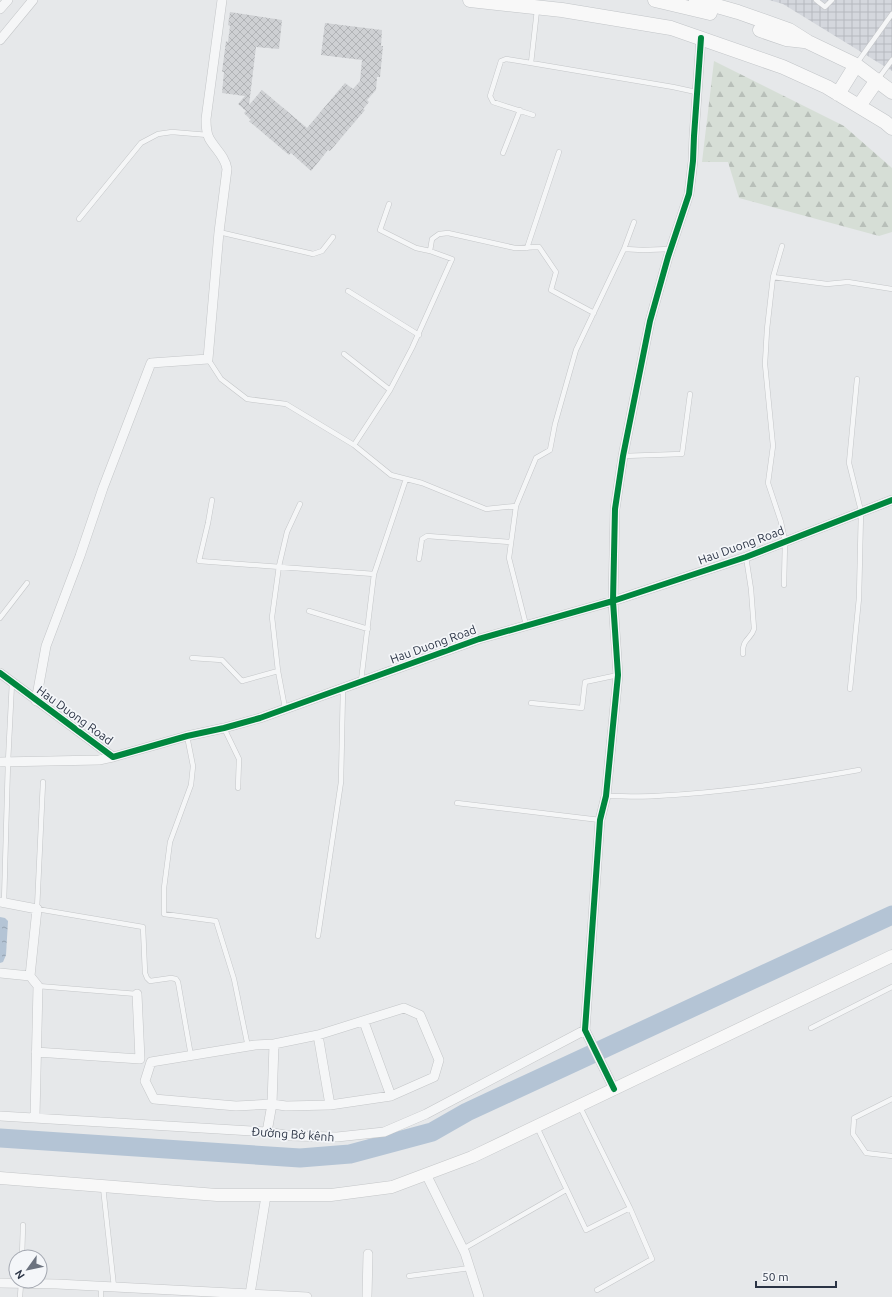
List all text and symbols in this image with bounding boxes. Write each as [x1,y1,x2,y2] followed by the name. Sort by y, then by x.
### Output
[696,523,786,567] street label: Hau Duong Road
[388,622,478,666] street label: Hau Duong Road
[35,683,115,747] street label: Hau Duong Road
[251,1125,335,1143] street label: Đường Bờ kênh
[8,1249,48,1289] north arrow
[756,1263,836,1289] scale bar
[12,1268,27,1281] text: N
[762,1270,789,1283] text: 50 m

